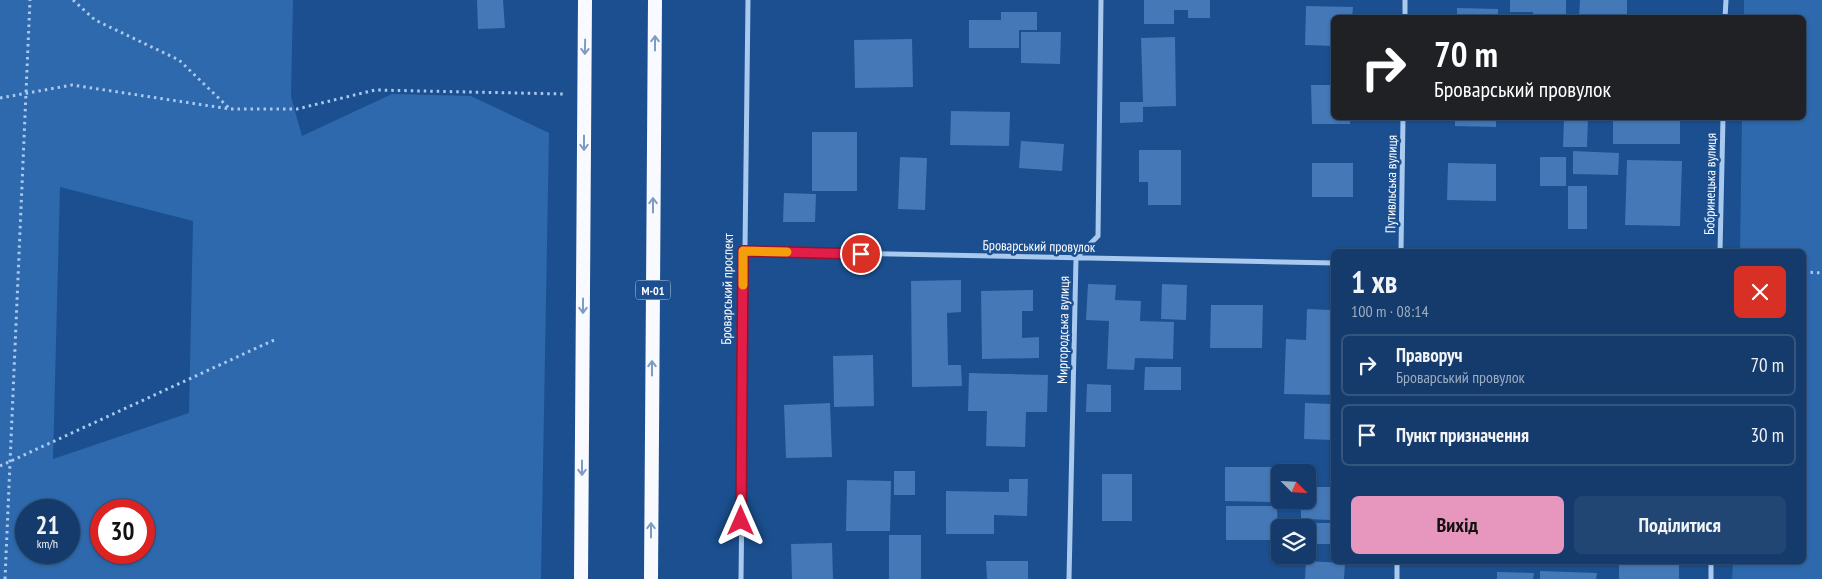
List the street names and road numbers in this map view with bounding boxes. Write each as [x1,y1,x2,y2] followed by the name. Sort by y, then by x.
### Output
[1700,133,1720,235] street label: Бобринецька вулиця
[1381,135,1401,233] street label: Путивльська вулиця
[717,233,737,345] street label: Броварський проспект
[983,236,1096,256] street label: Броварський провулок
[1053,276,1073,384] street label: Миргородська вулиця
[636,280,670,300] road number: М-01

